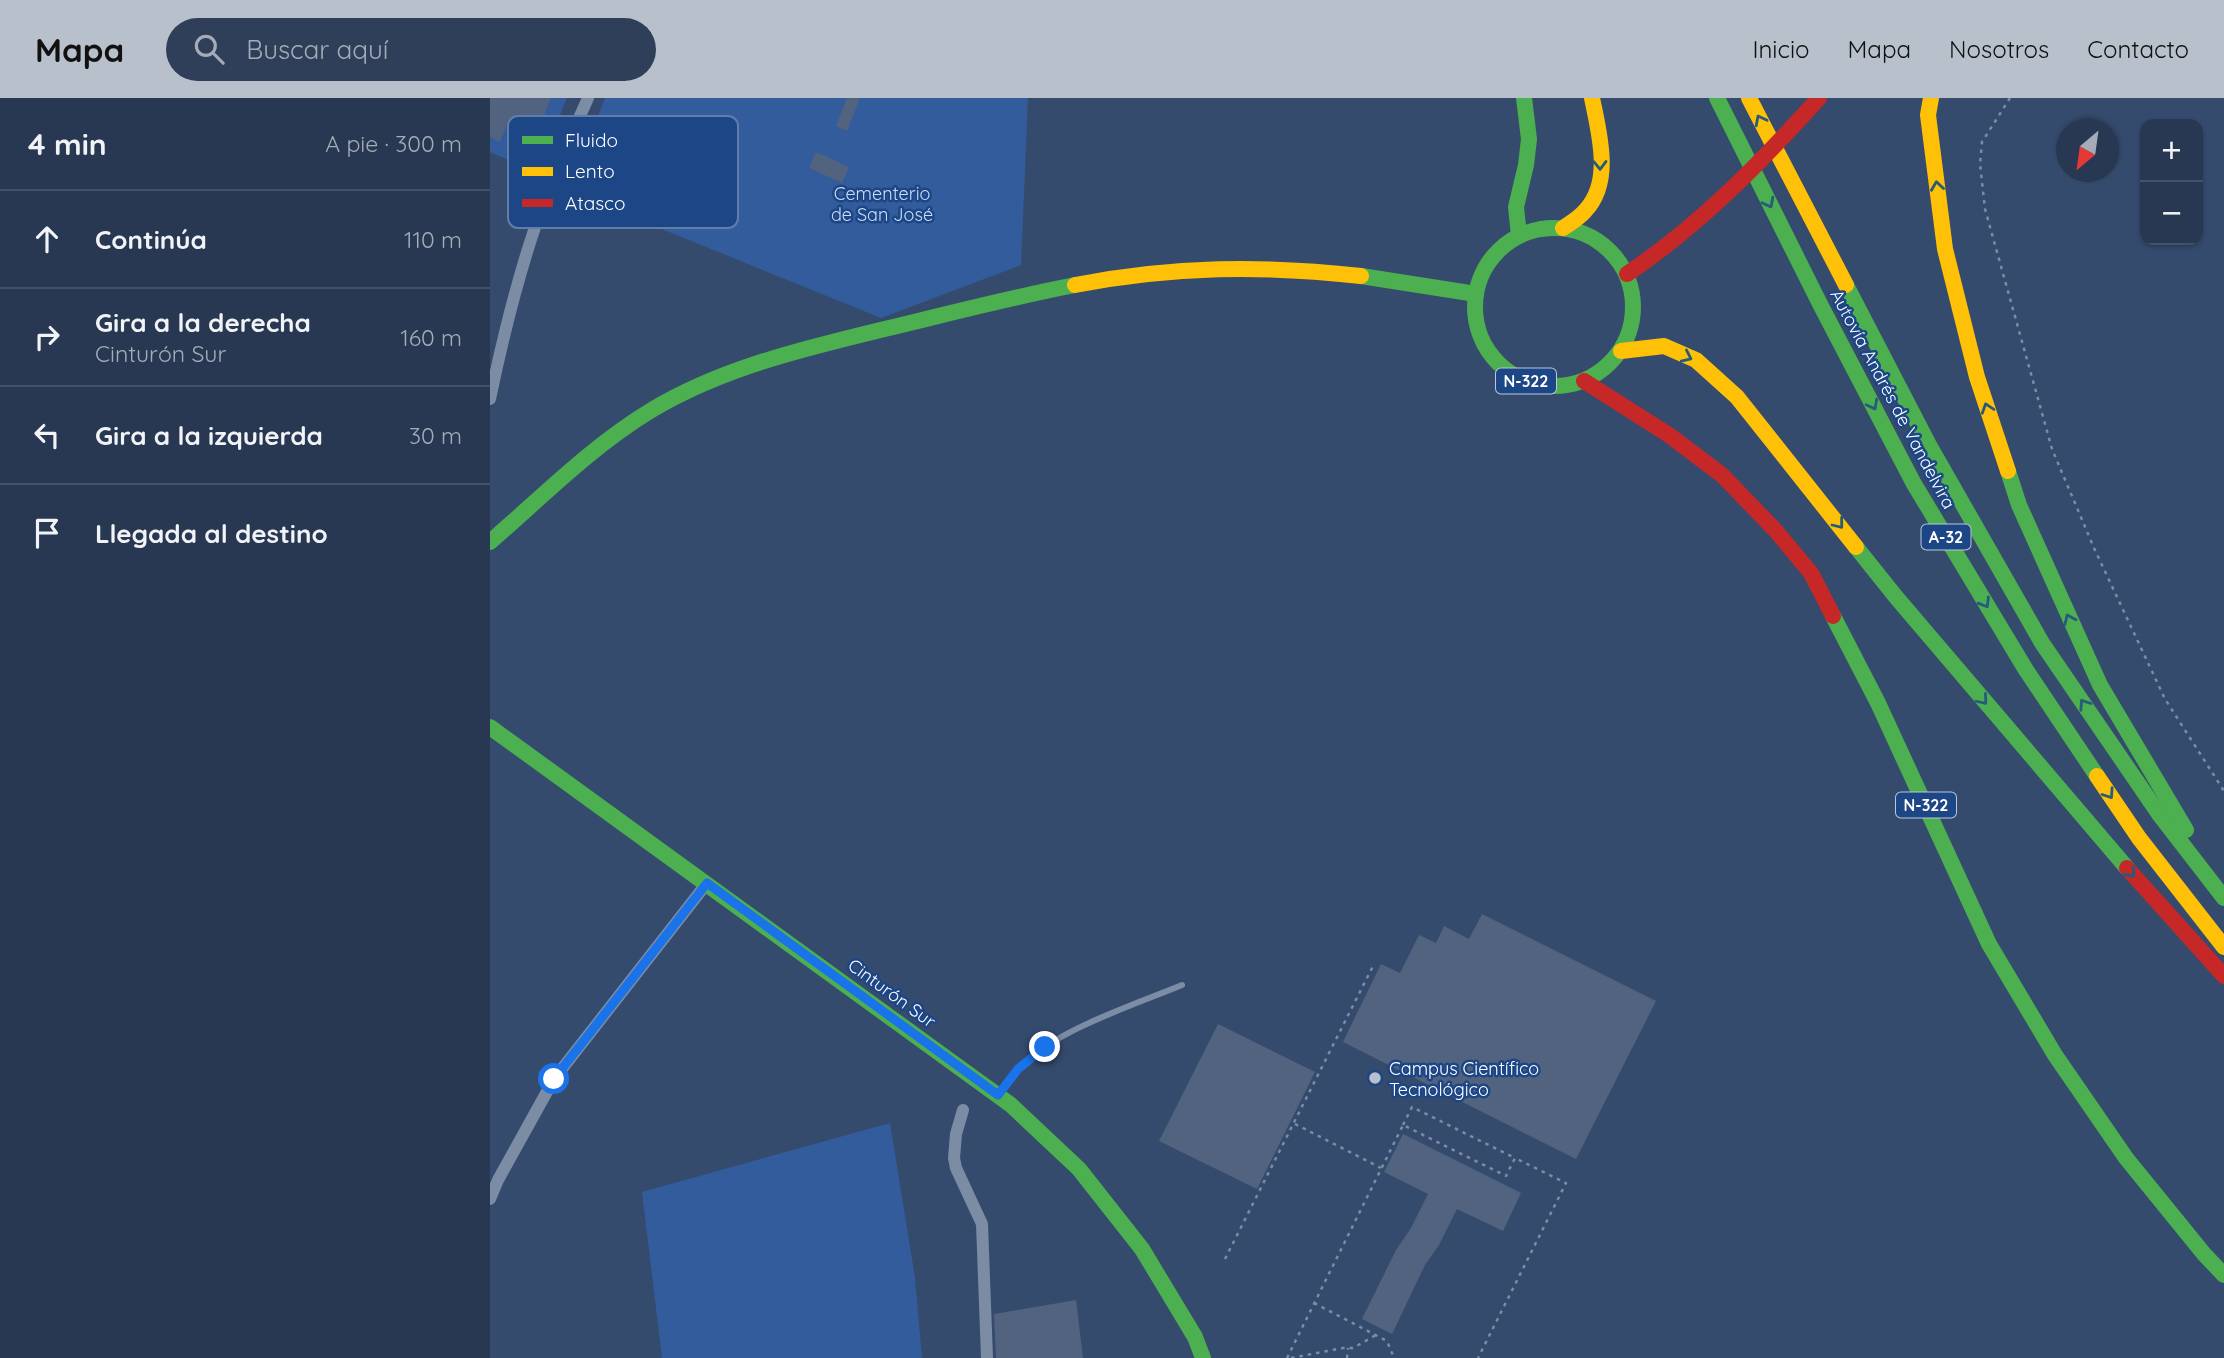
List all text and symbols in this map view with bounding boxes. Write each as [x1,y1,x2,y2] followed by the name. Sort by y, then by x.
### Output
[166,18,656,81] search box
[35,29,124,70] text: Mapa
[190,30,228,68] icon: search
[246,33,388,66] text: Buscar aquí
[1752,34,1810,64] text: Inicio
[1848,34,1911,64] text: Mapa
[1949,34,2049,64] text: Nosotros
[2087,34,2189,64] text: Contacto
[1755,114,1769,127] one-way arrow
[508,116,738,228] legend
[2056,119,2119,182] north arrow
[2140,119,2203,245] map controls
[2140,119,2203,182] button: +
[28,125,107,163] text: 4 min
[565,128,618,152] text: Fluido
[325,129,462,158] text: A pie · 300 m
[565,159,615,183] text: Lento
[1593,160,1608,171] one-way arrow
[1930,180,1945,192] one-way arrow
[831,182,933,226] park label: Cementerio de San José
[2140,182,2203,245] button: −
[565,191,625,215] text: Atasco
[1761,196,1775,208] one-way arrow
[28,220,66,258] icon: ahead
[95,223,207,256] text: Continúa
[404,225,462,254] text: 110 m
[1825,285,1961,513] street label: Autovía Andrés de Vandelvira
[95,306,311,339] text: Gira a la derecha
[28,318,66,356] icon: right
[400,323,462,352] text: 160 m
[95,339,226,368] text: Cinturón Sur
[1680,348,1692,362] one-way arrow
[1496,368,1556,394] road number: N-322
[1865,398,1878,410] one-way arrow
[1981,402,1995,414] one-way arrow
[28,416,66,454] icon: left
[95,419,323,452] text: Gira a la izquierda
[409,421,462,450] text: 30 m
[28,514,66,552] icon: arrive
[1830,516,1843,529] one-way arrow
[95,517,328,550] text: Llegada al destino
[1922,524,1970,550] road number: A-32
[1977,595,1990,608] one-way arrow
[2064,614,2078,627] one-way arrow
[1975,692,1987,705] one-way arrow
[2080,699,2092,712] one-way arrow
[2101,786,2114,799] one-way arrow
[1896,792,1956,818] road number: N-322
[2123,865,2135,878] one-way arrow
[844,953,940,1033] street label: Cinturón Sur
[1029,1031,1060,1062] route end
[1389,1057,1539,1101] place label: Campus Científico Tecnológico
[538,1063,569,1094] route start
[1367,1070,1383,1086] marker: Campus Científico Tecnológico

